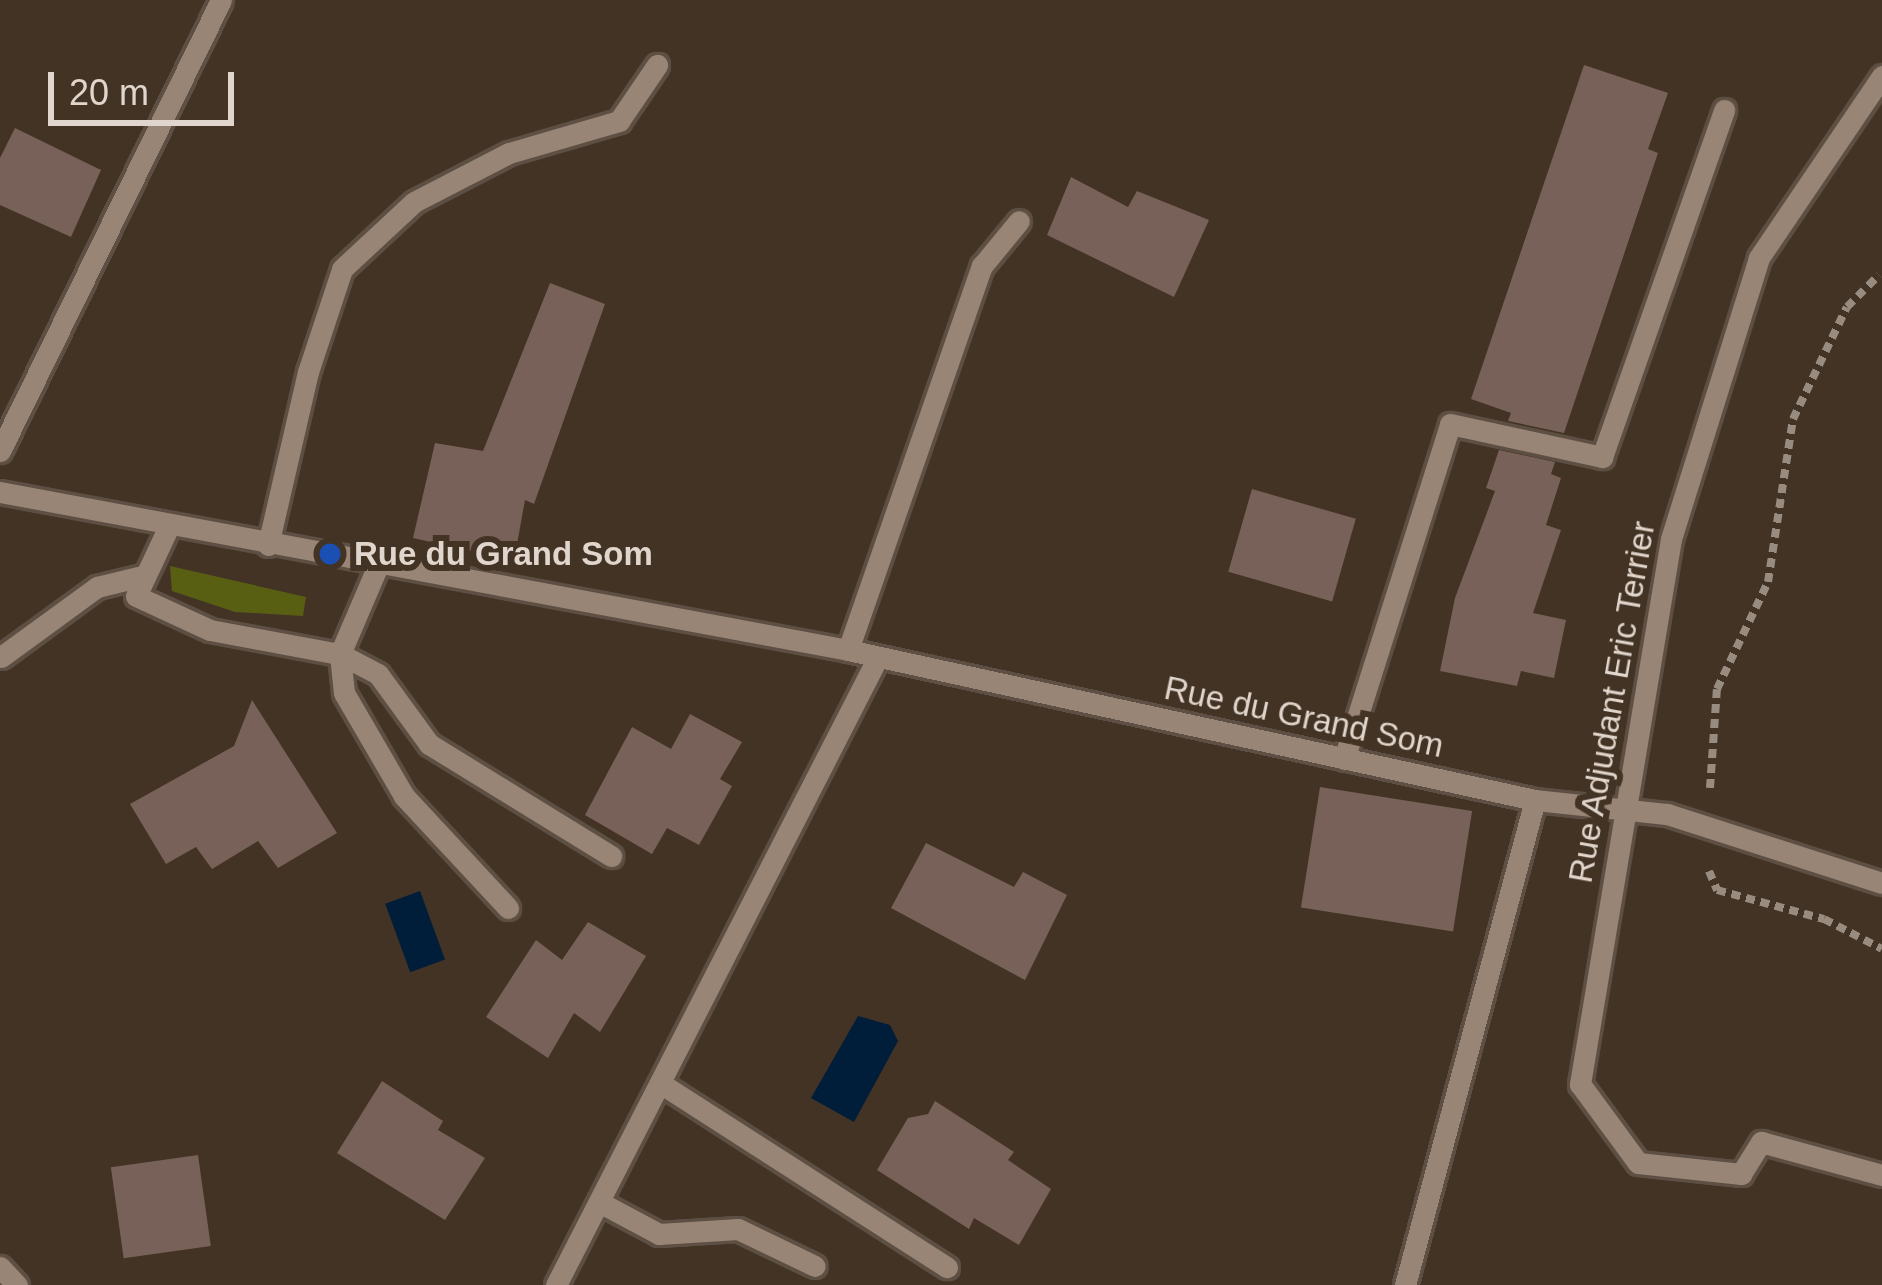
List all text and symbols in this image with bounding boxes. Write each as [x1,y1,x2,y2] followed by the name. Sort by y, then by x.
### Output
[54,48,240,122] scale bar
[69,72,149,113] text: 20 m
[1560,517,1664,887] street label: Rue Adjudant Eric Terrier
[354,534,653,574] place label: Rue du Grand Som
[317,541,343,567] marker: Rue du Grand Som
[1161,668,1447,766] street label: Rue du Grand Som

